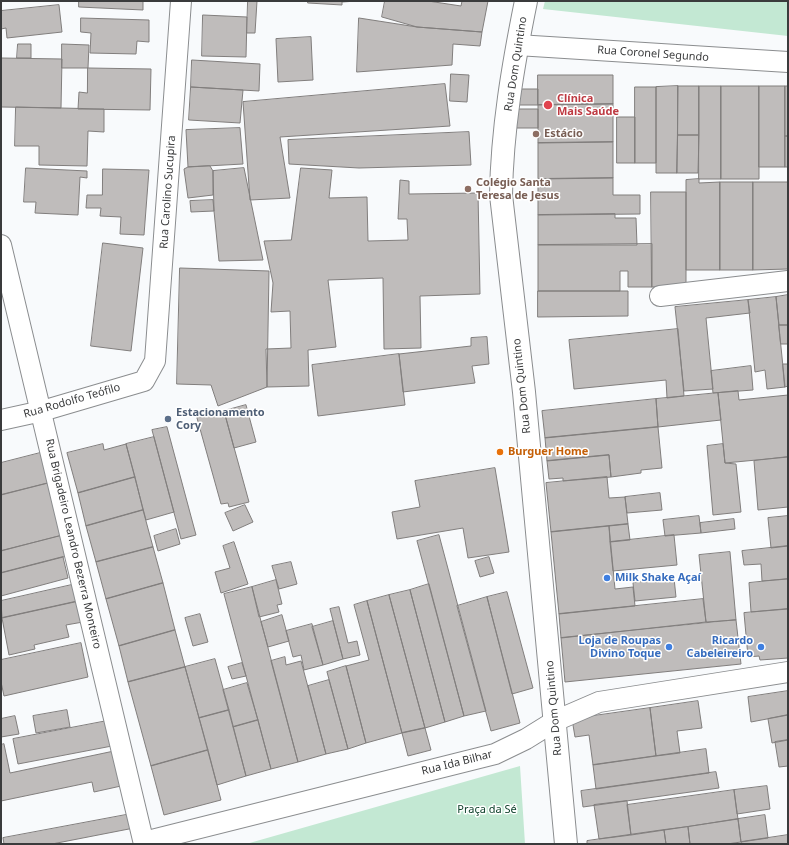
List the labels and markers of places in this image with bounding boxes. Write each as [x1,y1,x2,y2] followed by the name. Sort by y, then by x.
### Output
[557,92,619,118] place label: Clínica Mais Saúde
[542,99,554,111] marker: Clínica Mais Saúde
[544,127,583,141] place label: Estácio
[531,129,541,139] marker: Estácio
[476,176,559,202] place label: Colégio Santa Teresa de Jesus
[463,184,473,194] marker: Colégio Santa Teresa de Jesus
[176,406,265,432] place label: Estacionamento Cory
[163,414,173,424] marker: Estacionamento Cory
[508,445,588,459] place label: Burguer Home
[495,447,505,457] marker: Burguer Home
[615,571,701,585] place label: Milk Shake Açaí
[602,573,612,583] marker: Milk Shake Açaí
[579,634,661,660] place label: Loja de Roupas Divino Toque
[687,634,753,660] place label: Ricardo Cabeleireiro
[664,642,674,652] marker: Loja de Roupas Divino Toque
[756,642,766,652] marker: Ricardo Cabeleireiro

